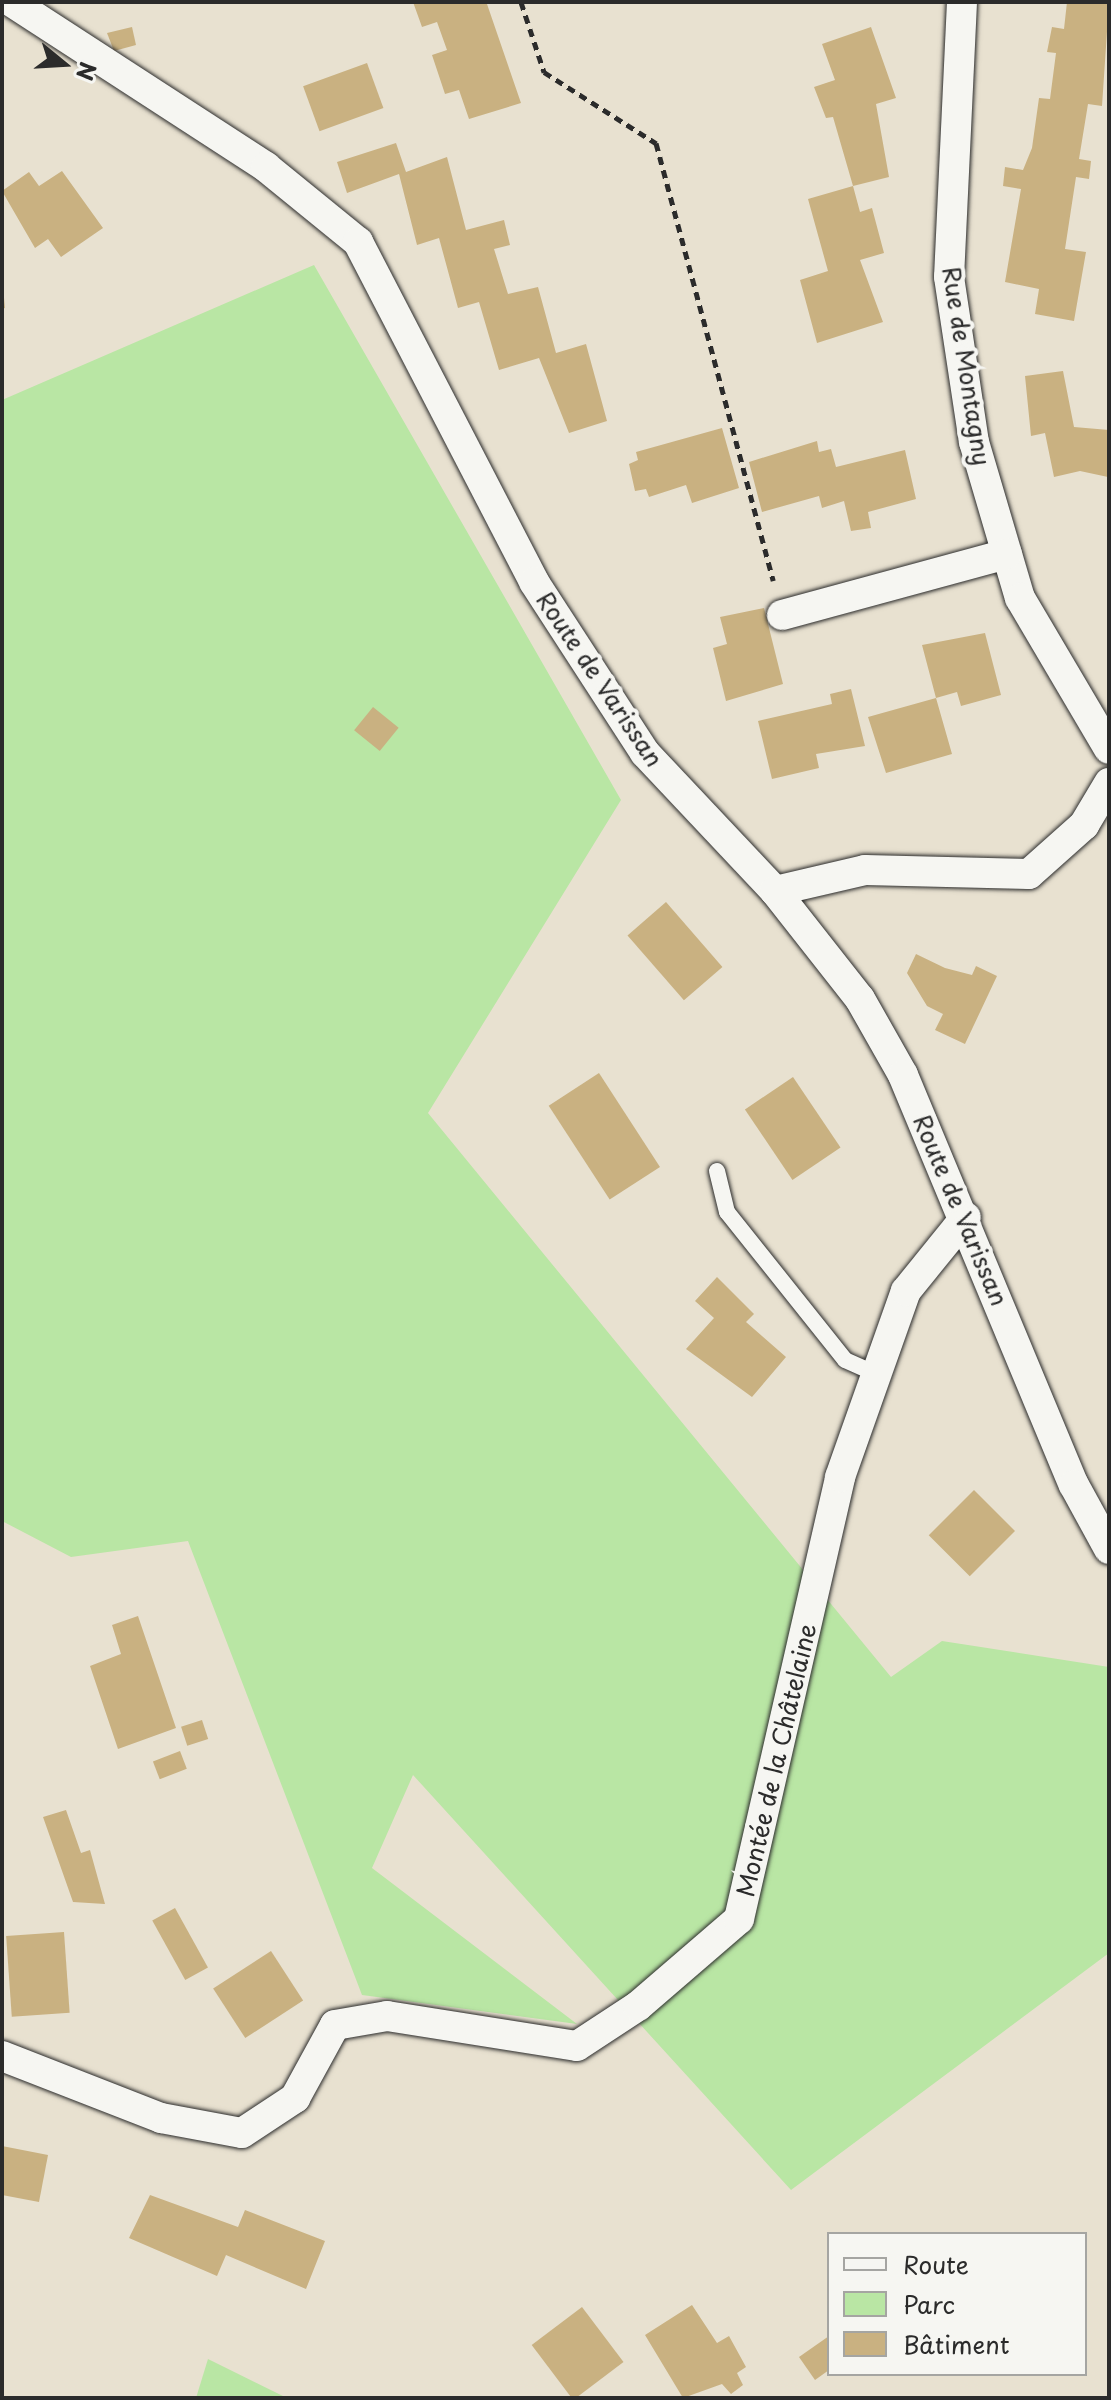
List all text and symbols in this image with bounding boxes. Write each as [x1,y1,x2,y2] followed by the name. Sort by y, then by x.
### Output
[24,24,104,104] north arrow
[69,58,106,85] text: N
[937,263,997,469] street label: Rue de Montagny
[530,586,670,772] street label: Route de Varissan
[908,1110,1014,1310] street label: Route de Varissan
[730,1619,822,1901] street label: Montée de la Châtelaine
[827,2232,1087,2376] legend
[903,2246,969,2282] text: Route
[903,2286,955,2322] text: Parc
[903,2326,1010,2362] text: Bâtiment

